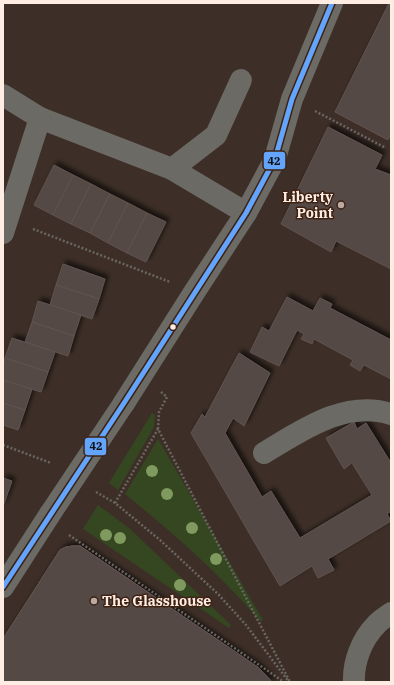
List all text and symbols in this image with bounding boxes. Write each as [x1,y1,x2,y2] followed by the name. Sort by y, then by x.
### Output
[263,151,286,170] line badge: 42
[267,154,281,168] text: 42
[282,188,333,222] place label: Liberty Point
[336,200,346,210] marker: Liberty Point
[168,322,178,332] unlabelled marker
[84,437,107,456] line badge: 42
[89,439,103,453] text: 42
[102,592,211,610] place label: The Glasshouse
[89,596,99,606] marker: The Glasshouse

